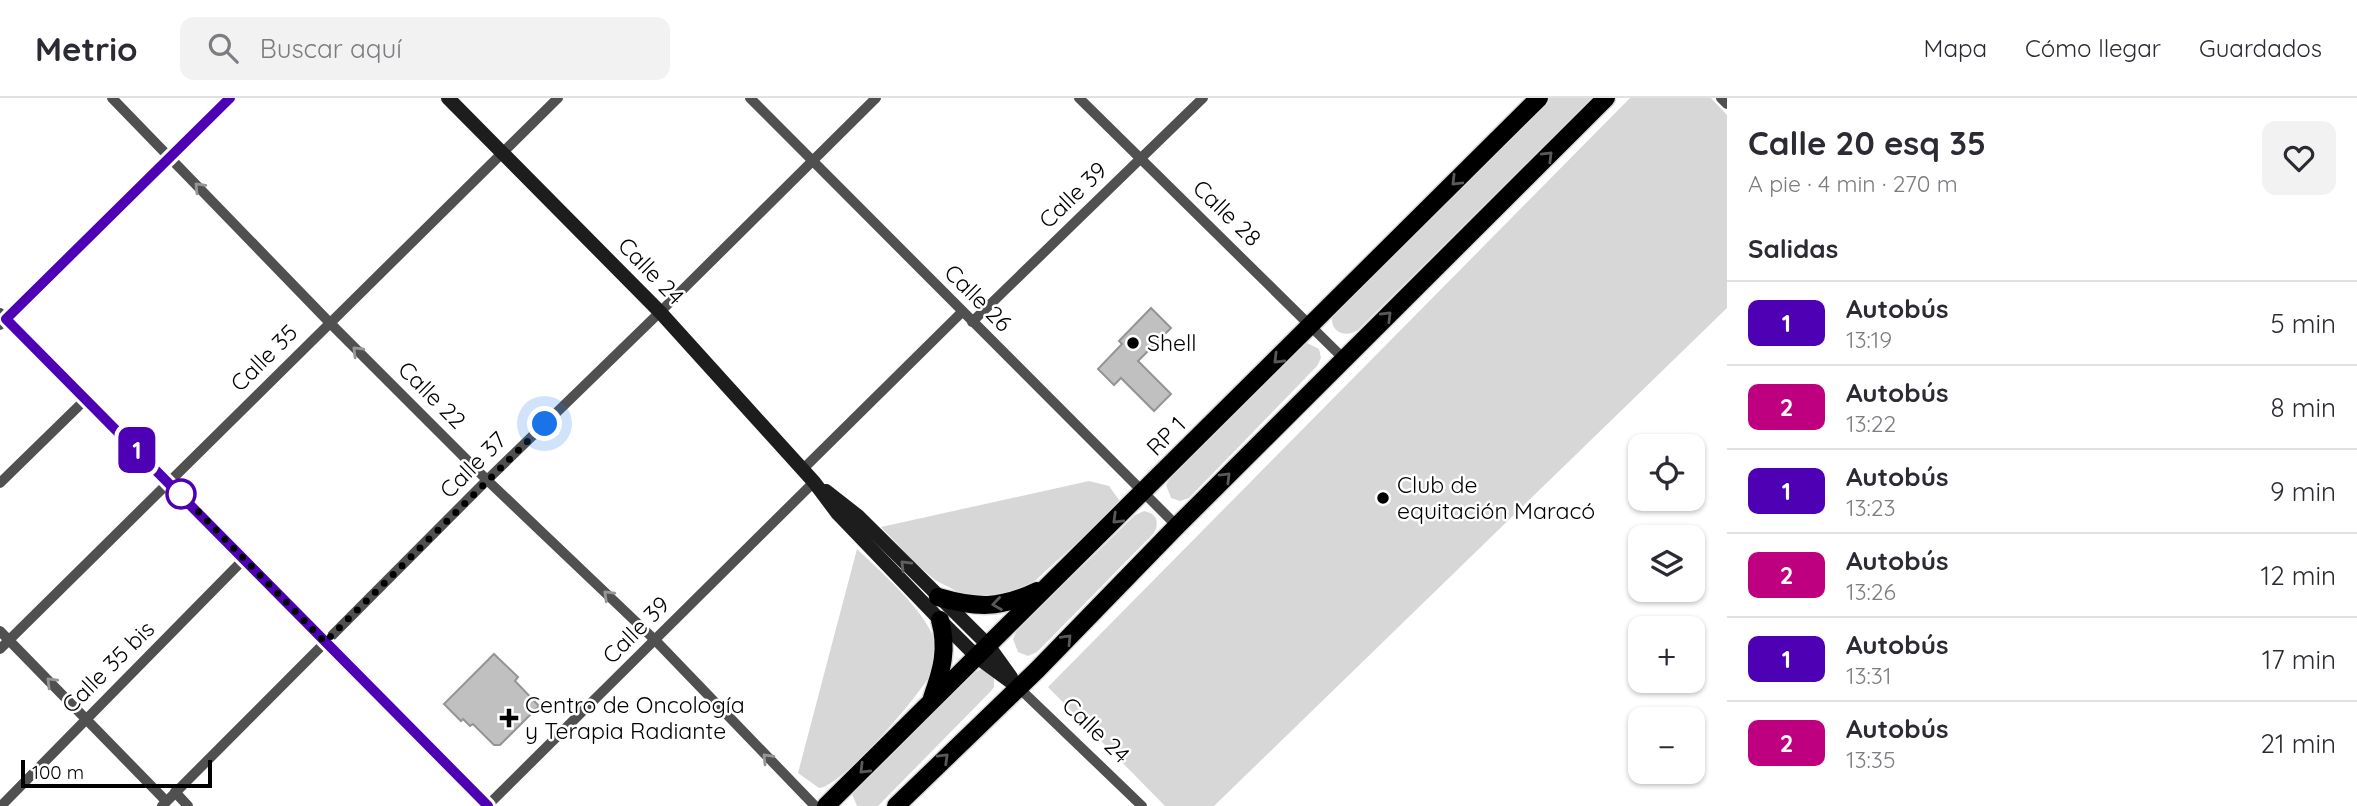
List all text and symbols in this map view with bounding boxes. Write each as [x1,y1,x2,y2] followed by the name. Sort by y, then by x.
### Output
[180,17,670,80] search box
[35,28,138,69] text: Metrio
[204,29,242,67] icon: search
[260,32,402,65] text: Buscar aquí
[1924,33,1987,63] text: Mapa
[2025,33,2161,63] text: Cómo llegar
[2199,33,2322,63] text: Guardados
[2262,121,2336,195] button: heart
[1748,122,1986,163] text: Calle 20 esq 35
[1540,151,1553,164] one-way arrow
[1033,155,1113,234] street label: Calle 39
[1748,169,1958,198] text: A pie · 4 min · 270 m
[1452,172,1465,185] one-way arrow
[1187,173,1268,252] street label: Calle 28
[194,183,207,196] one-way arrow
[612,231,691,311] street label: Calle 24
[1748,232,1838,265] text: Salidas
[939,258,1018,337] street label: Calle 26
[1846,292,1948,325] text: Autobús
[2270,307,2336,340] text: 5 min
[1782,308,1791,338] text: 1
[1379,312,1392,325] one-way arrow
[224,318,303,397] street label: Calle 35
[1846,325,1892,354] text: 13:19
[1147,328,1197,357] place label: Shell
[1125,335,1141,351] marker: Shell
[353,346,366,359] one-way arrow
[1273,350,1286,363] one-way arrow
[392,355,472,435] street label: Calle 22
[1846,376,1948,409] text: Autobús
[2271,391,2336,424] text: 8 min
[1780,392,1793,422] text: 2
[527,406,562,441] your location
[1846,409,1896,438] text: 13:22
[1140,410,1191,461] street label: RP 1
[433,425,512,504] street label: Calle 37
[114,427,160,473] line badge: 1
[1628,434,1705,784] map controls
[1628,434,1705,511] button: locate
[132,435,142,465] text: 1
[1846,460,1948,493] text: Autobús
[1397,470,1595,525] place label: Club de equitación Maracó
[1218,472,1231,485] one-way arrow
[2270,475,2336,508] text: 9 min
[1782,476,1791,506] text: 1
[166,479,196,509] unlabelled marker
[1375,490,1391,506] marker: Club de equitación Maracó
[1846,493,1896,522] text: 13:23
[1112,511,1125,524] one-way arrow
[1628,525,1705,602] button: layers
[1846,544,1948,577] text: Autobús
[2261,559,2336,592] text: 12 min
[901,560,914,573] one-way arrow
[1780,560,1793,590] text: 2
[1846,577,1896,606] text: 13:26
[596,590,675,669] street label: Calle 39
[603,591,616,604] one-way arrow
[991,596,1003,611] one-way arrow
[55,614,160,719] street label: Calle 35 bis
[1628,616,1705,693] button: +
[1846,628,1948,661] text: Autobús
[1058,634,1071,647] one-way arrow
[2262,643,2336,676] text: 17 min
[1782,644,1791,674] text: 1
[1846,661,1891,690] text: 13:31
[46,677,59,690] one-way arrow
[525,690,745,745] place label: Centro de Oncología y Terapia Radiante
[1056,690,1136,769] street label: Calle 24
[1628,707,1705,784] button: −
[499,708,519,728] marker: Centro de Oncología y Terapia Radiante
[1846,712,1948,745] text: Autobús
[2261,727,2336,760] text: 21 min
[1780,728,1793,758] text: 2
[1846,745,1895,774] text: 13:35
[762,753,775,766] one-way arrow
[936,754,949,767] one-way arrow
[21,757,212,789] scale bar
[32,760,84,784] text: 100 m
[859,760,872,773] one-way arrow

